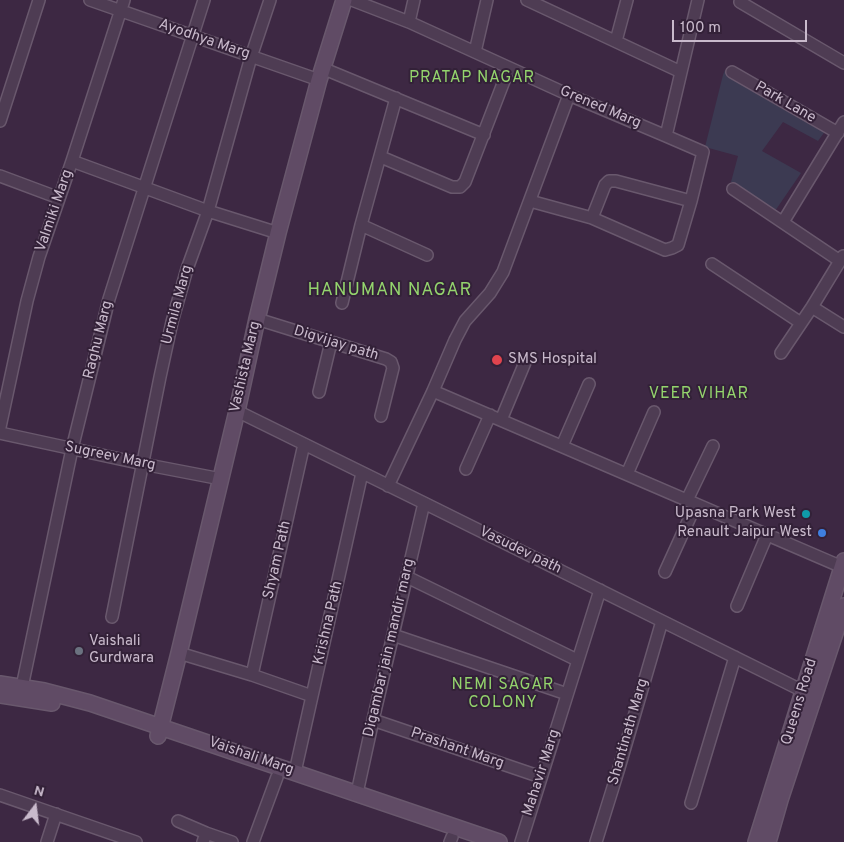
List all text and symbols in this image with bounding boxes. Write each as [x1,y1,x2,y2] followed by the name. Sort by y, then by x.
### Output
[674,10,809,42] scale bar
[156,16,252,64] street label: Ayodhya Marg
[680,19,721,38] text: 100 m
[407,69,537,89] district label: PRATAP NAGAR
[751,78,819,128] street label: Park Lane
[557,83,643,133] street label: Grened Marg
[32,167,78,255] street label: Valmiki Marg
[159,263,197,347] street label: Urmila Marg
[306,280,474,302] district label: HANUMAN NAGAR
[81,299,117,381] street label: Raghu Marg
[227,320,265,414] street label: Vashista Marg
[291,323,381,365] street label: Digvijay path
[508,351,597,369] place label: SMS Hospital
[490,353,504,367] marker: SMS Hospital
[648,385,750,405] district label: VEER VIHAR
[63,439,157,475] street label: Sugreev Marg
[675,505,796,523] place label: Upasna Park West
[800,508,812,520] marker: Upasna Park West
[260,519,296,601] street label: Shyam Path
[476,523,564,579] street label: Vasudev path
[677,524,812,542] place label: Renault Jaipur West
[816,527,828,539] marker: Renault Jaipur West
[361,557,419,739] street label: Digambar jain mandir marg
[311,579,347,667] street label: Krishna Path
[89,633,154,668] place label: Vaishali Gurdwara
[73,645,85,657] marker: Vaishali Gurdwara
[778,657,822,747] street label: Queens Road
[450,676,556,714] district label: NEMI SAGAR COLONY
[605,677,653,787] street label: Shantinath Marg
[408,725,506,773] street label: Prashant Marg
[519,727,565,819] street label: Mahavir Marg
[206,734,296,780] street label: Vaishali Marg
[10,782,60,832] north arrow
[32,783,46,802] text: N

